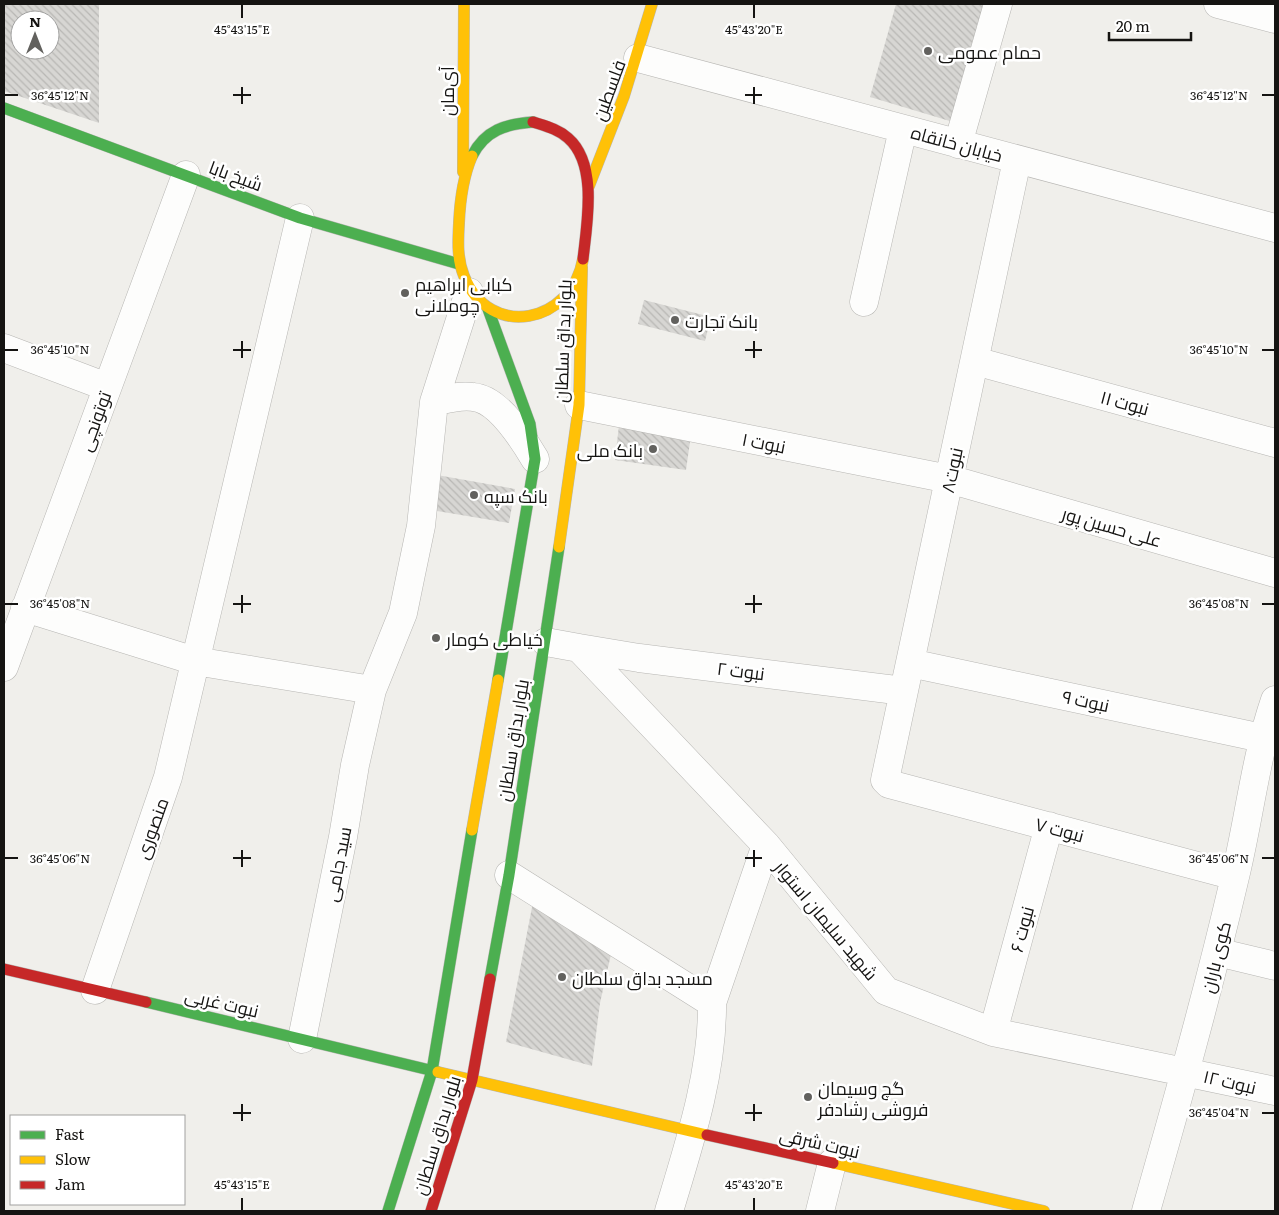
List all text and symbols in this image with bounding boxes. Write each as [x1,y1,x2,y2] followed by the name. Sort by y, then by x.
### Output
[10,10,60,60] north arrow
[1109,10,1192,42] scale bar
[29,11,41,31] text: N
[1116,14,1150,37] text: 20 m
[214,20,270,38] text: 45°43'15"E
[725,20,783,38] text: 45°43'20"E
[938,38,1041,65] place label: حمام عمومی
[922,45,934,57] marker: حمام عمومی
[584,56,632,124] street label: فلسطین
[433,66,460,116] street label: آی‌مان
[31,86,89,104] text: 36°45'12"N
[1190,86,1248,104] text: 36°45'12"N
[908,118,1006,168] street label: خیابان خانقاه
[205,153,267,197] street label: شیخ بابا
[415,270,513,318] place label: کبابی ابراهیم چوملانی
[546,279,578,403] street label: بلوار بداق سلطان
[399,287,411,299] marker: کبابی ابراهیم چوملانی
[685,307,758,334] place label: بانک تجارت
[669,314,681,326] marker: بانک تجارت
[31,340,89,358] text: 36°45'10"N
[1190,340,1248,358] text: 36°45'10"N
[1098,383,1152,421] street label: نبوت ۱۱
[71,387,117,455] street label: توتونچی
[740,425,788,459] street label: نبوت ۱
[577,436,643,463] place label: بانک ملی
[647,443,659,455] marker: بانک ملی
[933,445,969,495] street label: نبوت۸
[484,482,548,509] place label: بانک سپه
[468,489,480,501] marker: بانک سپه
[1058,499,1165,553] street label: علی حسین پور
[30,594,90,612] text: 36°45'08"N
[1189,594,1249,612] text: 36°45'08"N
[445,625,543,652] place label: خیاطی کومار
[430,632,442,644] marker: خیاطی کومار
[716,654,766,686] street label: نبوت ۲
[489,677,535,803] street label: بلوار بداق سلطان
[1060,682,1112,718] street label: نبوت ۹
[127,794,175,862] street label: منصوری
[1033,810,1087,848] street label: نبوت ۷
[316,824,358,904] street label: سید جامی
[30,849,90,867] text: 36°45'06"N
[1189,849,1249,867] text: 36°45'06"N
[768,853,885,986] street label: شهید سلیمان استوار
[1002,903,1040,955] street label: نبوت ۶
[1193,918,1237,996] street label: کوی باران
[572,964,713,991] place label: مسجد بداق سلطان
[556,971,568,983] marker: مسجد بداق سلطان
[182,980,262,1024] street label: نبوت غربی
[1201,1062,1259,1100] street label: نبوت ۱۲
[405,1072,467,1198] street label: بلوار بداق سلطان
[817,1074,928,1122] place label: گچ وسیمان فروشی رشادفر
[802,1091,814,1103] marker: گچ وسیمان فروشی رشادفر
[1189,1103,1249,1121] text: 36°45'04"N
[10,1115,185,1205] legend
[777,1120,863,1164] street label: نبوت شرقی
[55,1122,84,1145] text: Fast
[55,1147,90,1170] text: Slow
[55,1172,86,1195] text: Jam
[214,1175,270,1193] text: 45°43'15"E
[725,1175,783,1193] text: 45°43'20"E

